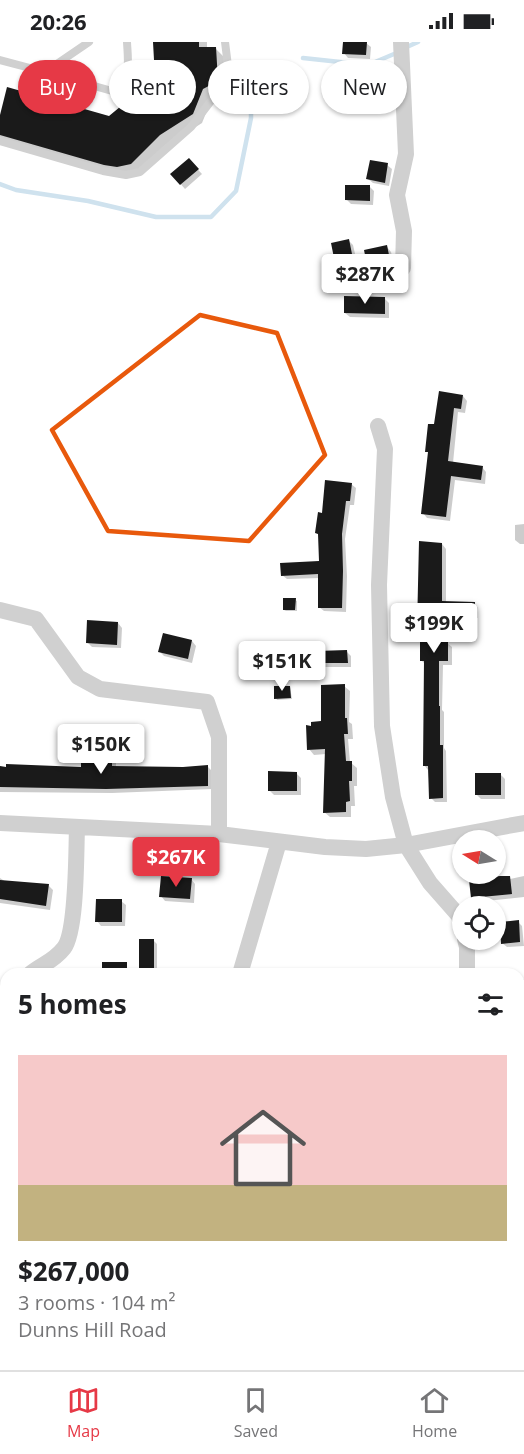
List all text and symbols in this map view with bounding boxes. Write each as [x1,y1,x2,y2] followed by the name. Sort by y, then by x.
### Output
[30,6,87,36] text: 20:26
[18,60,97,114] chip: Buy
[109,60,196,114] chip: Rent
[208,60,309,114] chip: Filters
[321,60,407,114] chip: New
[323,254,407,305] pin: $287K
[335,260,395,287] text: $287K
[392,603,476,654] pin: $199K
[404,609,464,636] text: $199K
[240,641,324,692] pin: $151K
[252,647,312,674] text: $151K
[59,724,143,775] pin: $150K
[71,730,131,757] text: $150K
[452,830,506,884] north arrow
[452,830,506,950] map controls
[134,837,218,888] pin: $267K
[146,843,206,870] text: $267K
[452,896,506,950] button: locate
[18,986,127,1022] text: 5 homes
[474,988,507,1021] icon: filters
[209,1094,317,1202] icon: home
[18,1253,129,1289] text: $267,000
[18,1289,176,1316] text: 3 rooms · 104 m²
[18,1316,167,1343] text: Dunns Hill Road
[67,1384,100,1442] tab: Map
[234,1384,278,1442] tab: Saved
[412,1384,457,1442] tab: Home

